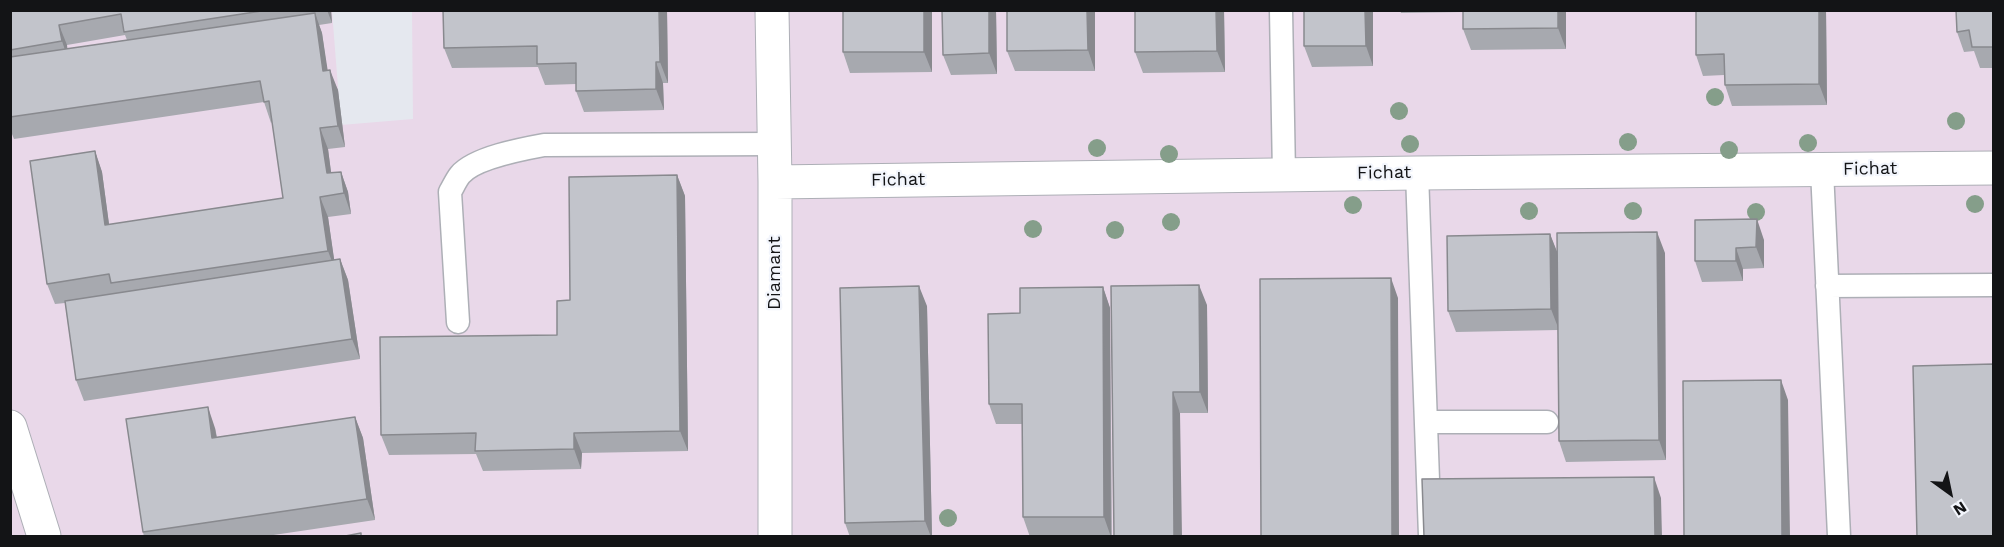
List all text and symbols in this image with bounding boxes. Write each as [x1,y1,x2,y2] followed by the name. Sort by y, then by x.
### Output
[1843,158,1897,180] street label: Fichat
[1357,162,1411,184] street label: Fichat
[871,169,925,191] street label: Fichat
[764,236,786,310] street label: Diamant
[1920,463,1980,523] north arrow
[1950,497,1970,520] text: N

